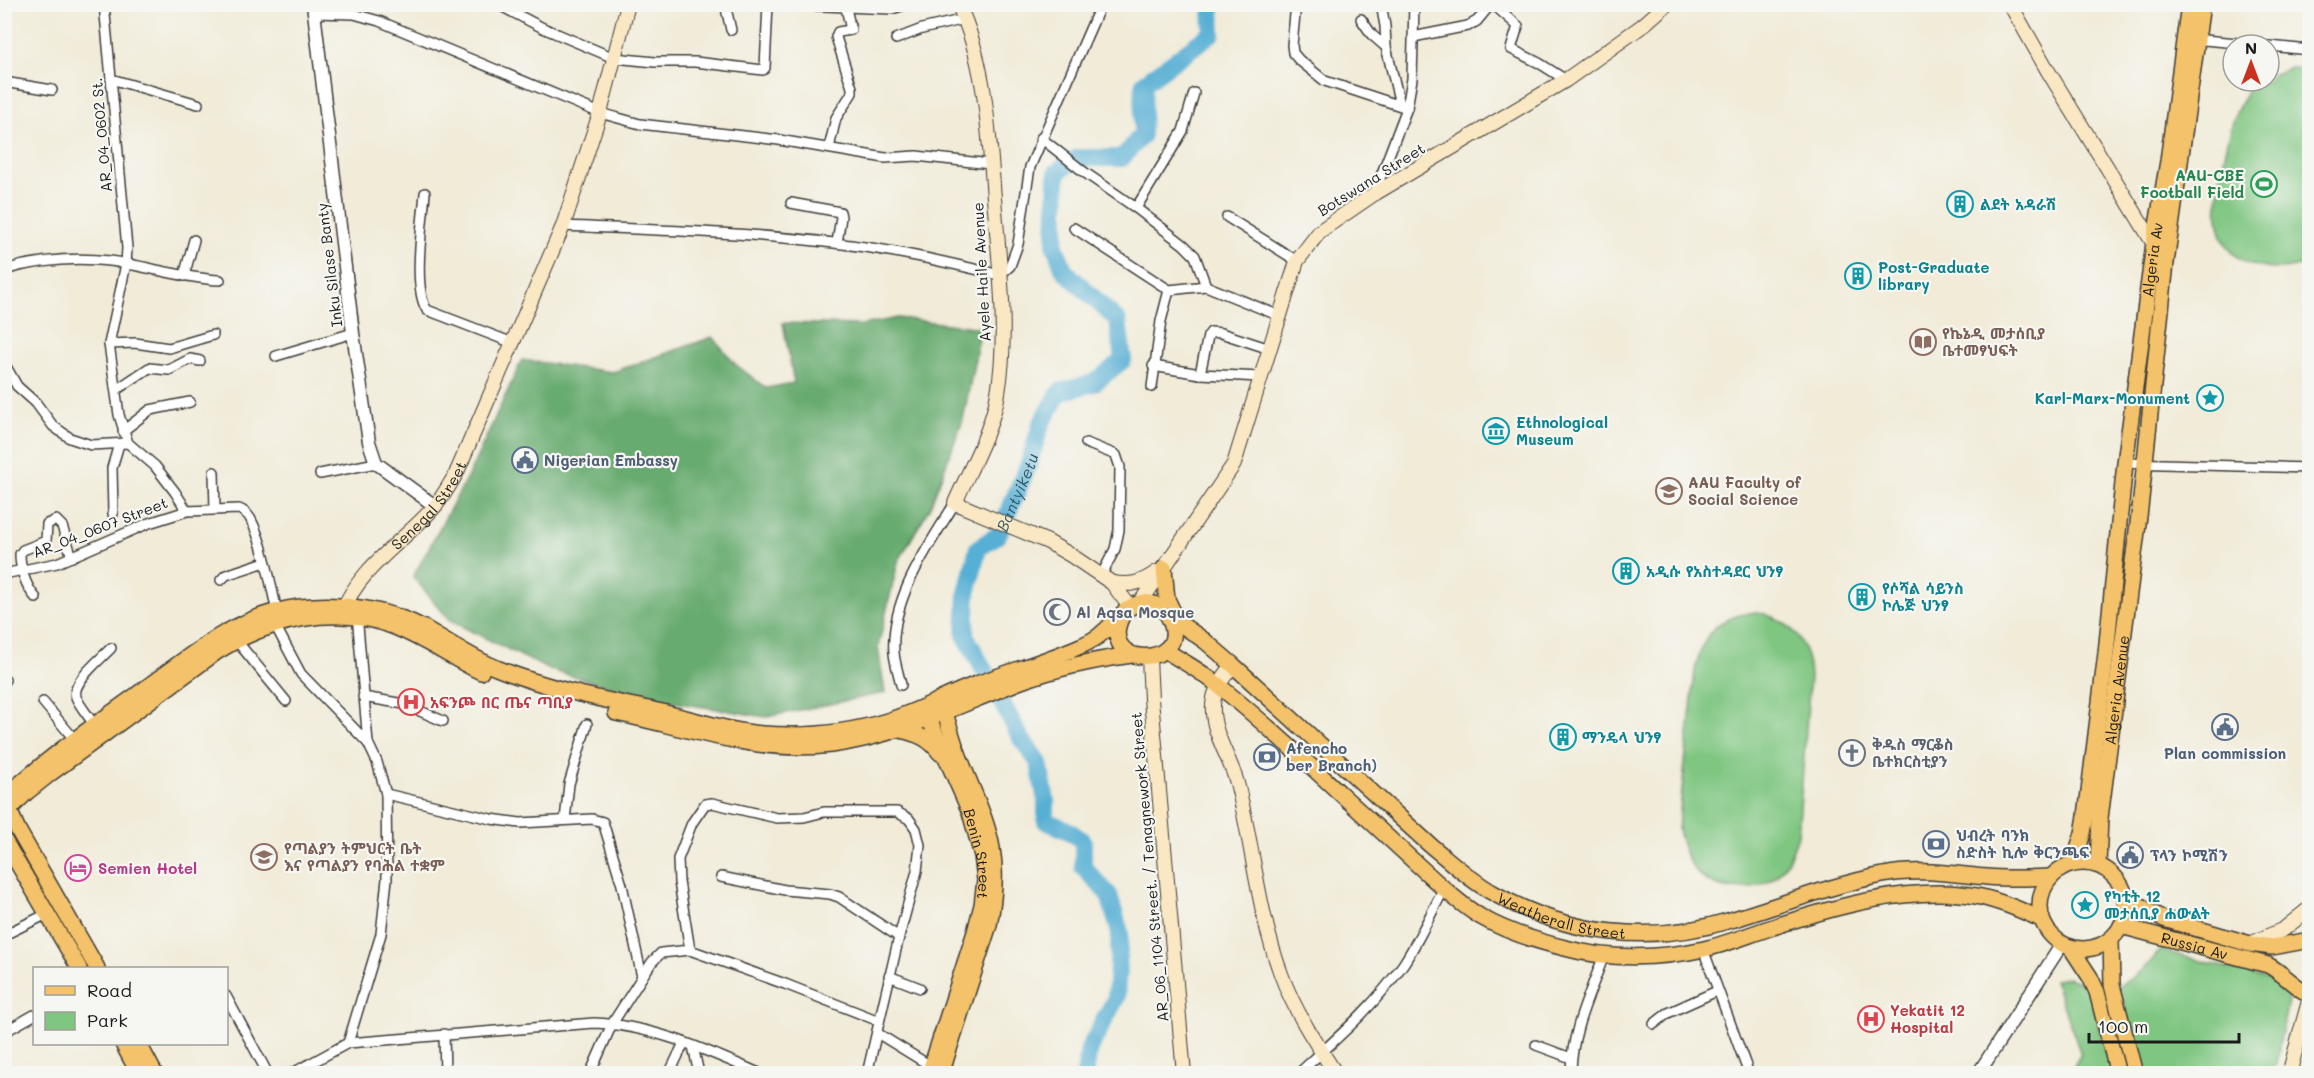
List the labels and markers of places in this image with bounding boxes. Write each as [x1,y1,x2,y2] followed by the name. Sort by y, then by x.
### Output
[2140,165,2245,202] place label: AAU-CBE Football Field
[2249,169,2279,199] sports icon: AAU-CBE Football Field
[1945,189,1975,219] building icon: ልደት አዳራሽ
[1980,194,2056,214] place label: ልደት አዳራሽ
[1878,257,1989,294] place label: Post-Graduate library
[1843,261,1873,291] building icon: Post-Graduate library
[1942,323,2045,360] place label: የኬኔዲ መታሰቢያ ቤተመፃህፍት
[1908,327,1938,357] library icon: የኬኔዲ መታሰቢያ ቤተመፃህፍት
[2195,383,2225,413] place icon: Karl-Marx-Monument
[2035,388,2190,408] place label: Karl-Marx-Monument
[1516,412,1608,449] place label: Ethnological Museum
[1481,416,1511,446] museum icon: Ethnological Museum
[510,445,540,475] public building icon: Nigerian Embassy
[544,450,678,470] place label: Nigerian Embassy
[1688,472,1802,509] place label: AAU Faculty of Social Science
[1654,476,1684,506] school or university icon: AAU Faculty of Social Science
[1611,556,1641,586] building icon: አዲሱ የአስተዳደር ህንፃ
[1646,561,1784,581] place label: አዲሱ የአስተዳደር ህንፃ
[1882,578,1964,615] place label: የሶሻል ሳይንስ ኮሌጅ ህንፃ
[1847,582,1877,612] building icon: የሶሻል ሳይንስ ኮሌጅ ህንፃ
[1042,597,1072,627] mosque icon: Al Aqsa Mosque
[1076,602,1194,622] place label: Al Aqsa Mosque
[396,687,426,717] hospital icon: አፍንጮ በር ጤና ጣቢያ
[430,692,573,712] place label: አፍንጮ በር ጤና ጣቢያ
[2210,712,2240,742] public building icon: Plan commission
[1548,722,1578,752] building icon: ማንዴላ ህንፃ
[1582,727,1662,747] place label: ማንዴላ ህንፃ
[1872,734,1954,771] place label: ቅዱስ ማርቆስ ቤተክርስቲያን
[1286,738,1377,775] place label: Afencho ber Branch)
[1837,738,1867,768] church icon: ቅዱስ ማርቆስ ቤተክርስቲያን
[1252,742,1282,772] bank icon: Afencho ber Branch)
[2164,743,2286,763] place label: Plan commission
[1956,825,2089,862] place label: ህብረት ባንክ ስድስት ኪሎ ቅርንጫፍ
[1921,829,1951,859] bank icon: ህብረት ባንክ ስድስት ኪሎ ቅርንጫፍ
[284,838,445,875] place label: የጣልያን ትምህርት ቤት እና የጣልያን የባሕል ተቋም
[2115,840,2145,870] public building icon: ፕላን ኮሚሽን
[249,842,279,872] school or university icon: የጣልያን ትምህርት ቤት እና የጣልያን የባሕል ተቋም
[2150,845,2228,865] place label: ፕላን ኮሚሽን
[63,853,93,883] hotel icon: Semien Hotel
[98,858,197,878] place label: Semien Hotel
[2104,886,2211,923] place label: የካቲት 12 መታሰቢያ ሐውልት
[2070,890,2100,920] place icon: የካቲት 12 መታሰቢያ ሐውልት
[1890,1000,1965,1037] place label: Yekatit 12 Hospital
[1856,1004,1886,1034] hospital icon: Yekatit 12 Hospital

